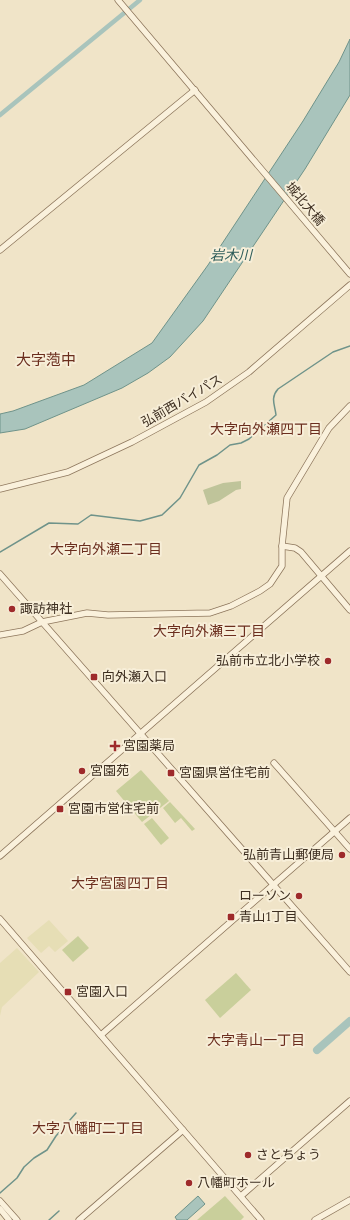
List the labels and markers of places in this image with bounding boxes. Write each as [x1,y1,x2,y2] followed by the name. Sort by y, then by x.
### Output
[20,599,72,619] place label: 諏訪神社
[7,604,17,614] marker: 諏訪神社
[216,651,320,671] place label: 弘前市立北小学校
[323,656,333,666] marker: 弘前市立北小学校
[102,667,167,687] place label: 向外瀬入口
[89,672,99,682] marker: 向外瀬入口
[123,736,175,756] place label: 宮園薬局
[110,741,120,751] marker: 宮園薬局
[90,761,129,781] place label: 宮園苑
[179,763,270,783] place label: 宮園県営住宅前
[77,766,87,776] marker: 宮園苑
[166,768,176,778] marker: 宮園県営住宅前
[68,799,159,819] place label: 宮園市営住宅前
[55,804,65,814] marker: 宮園市営住宅前
[243,845,334,865] place label: 弘前青山郵便局
[337,850,347,860] marker: 弘前青山郵便局
[239,886,291,906] place label: ローソン
[294,891,304,901] marker: ローソン
[239,907,298,927] place label: 青山1丁目
[226,912,236,922] marker: 青山1丁目
[76,982,128,1002] place label: 宮園入口
[63,987,73,997] marker: 宮園入口
[256,1145,321,1165] place label: さとちょう
[243,1150,253,1160] marker: さとちょう
[197,1173,275,1193] place label: 八幡町ホール
[184,1178,194,1188] marker: 八幡町ホール

